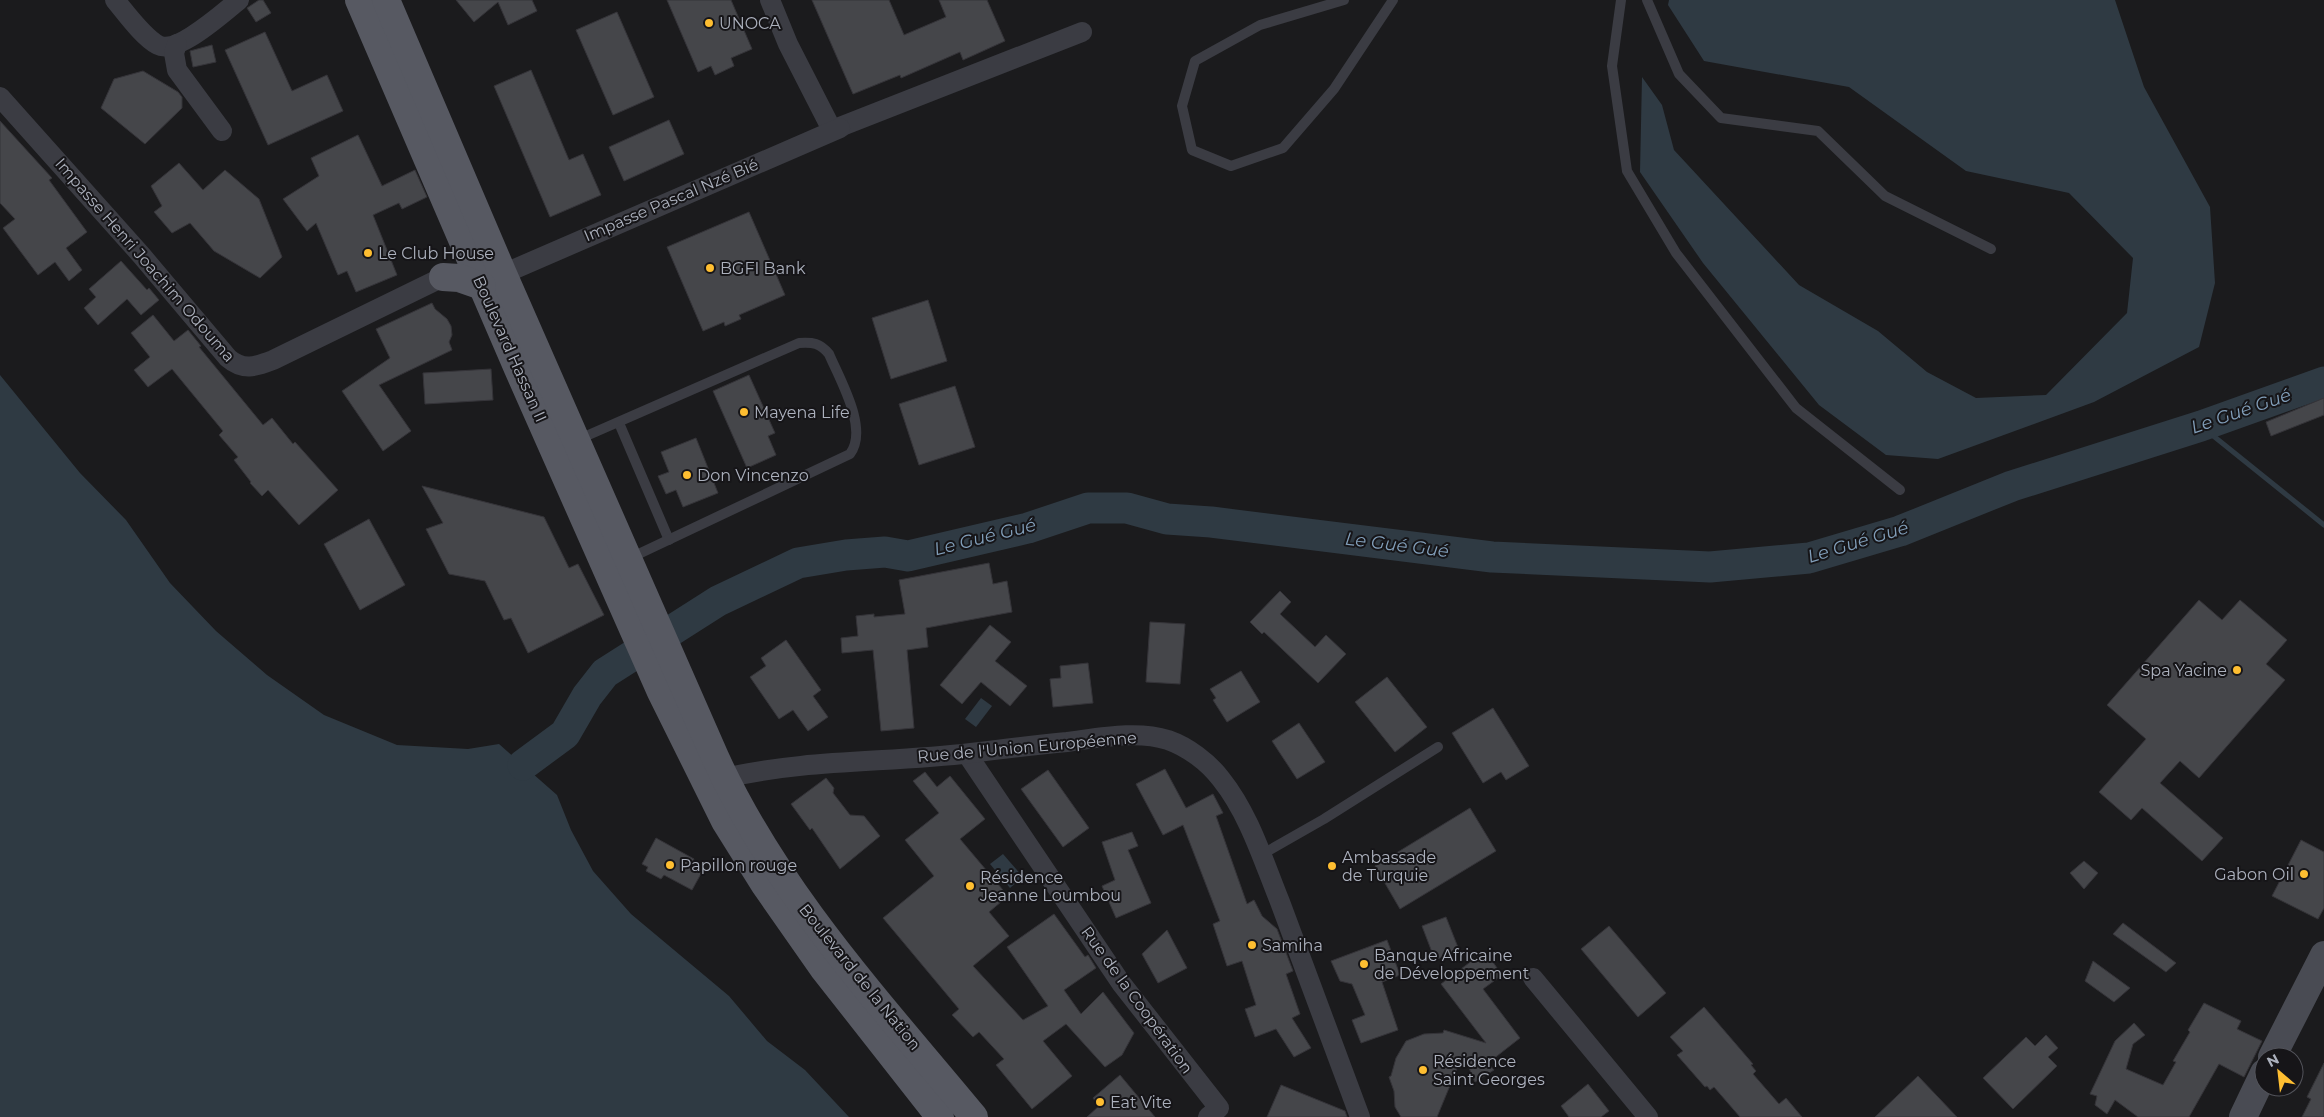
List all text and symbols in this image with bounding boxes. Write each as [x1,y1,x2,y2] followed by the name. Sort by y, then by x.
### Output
[719,14,781,33] place label: UNOCA
[703,17,715,29] marker: UNOCA
[51,154,239,366] street label: Impasse Henri Joachim Odouma
[581,155,761,245] street label: Impasse Pascal Nzé Bié
[378,244,494,263] place label: Le Club House
[362,247,374,259] marker: Le Club House
[720,259,806,278] place label: BGFI Bank
[704,262,716,274] marker: BGFI Bank
[469,273,551,425] street label: Boulevard Hassan II
[2188,384,2294,438] water label: Le Gué Gué
[754,403,850,422] place label: Mayena Life
[738,406,750,418] marker: Mayena Life
[697,466,809,485] place label: Don Vincenzo
[681,469,693,481] marker: Don Vincenzo
[932,514,1038,560] water label: Le Gué Gué
[1805,516,1911,568] water label: Le Gué Gué
[1344,528,1450,562] water label: Le Gué Gué
[2141,661,2227,680] place label: Spa Yacine
[2231,664,2243,676] marker: Spa Yacine
[916,728,1138,766] street label: Rue de l'Union Européenne
[1342,848,1436,885] place label: Ambassade de Turquie
[680,856,797,875] place label: Papillon rouge
[664,859,676,871] marker: Papillon rouge
[1326,860,1338,872] marker: Ambassade de Turquie
[2214,865,2294,884] place label: Gabon Oil
[979,868,1121,905] place label: Résidence Jeanne Loumbou
[2298,868,2310,880] marker: Gabon Oil
[964,880,976,892] marker: Résidence Jeanne Loumbou
[795,900,925,1054] street label: Boulevard de la Nation
[1077,923,1197,1077] street label: Rue de la Coopération
[1262,936,1323,955] place label: Samiha
[1246,939,1258,951] marker: Samiha
[1374,946,1530,983] place label: Banque Africaine de Développement
[1358,958,1370,970] marker: Banque Africaine de Développement
[2254,1047,2304,1097] north arrow
[2264,1050,2282,1071] text: N
[1433,1052,1545,1089] place label: Résidence Saint Georges
[1417,1064,1429,1076] marker: Résidence Saint Georges
[1110,1093,1172,1112] place label: Eat Vite
[1094,1096,1106,1108] marker: Eat Vite

